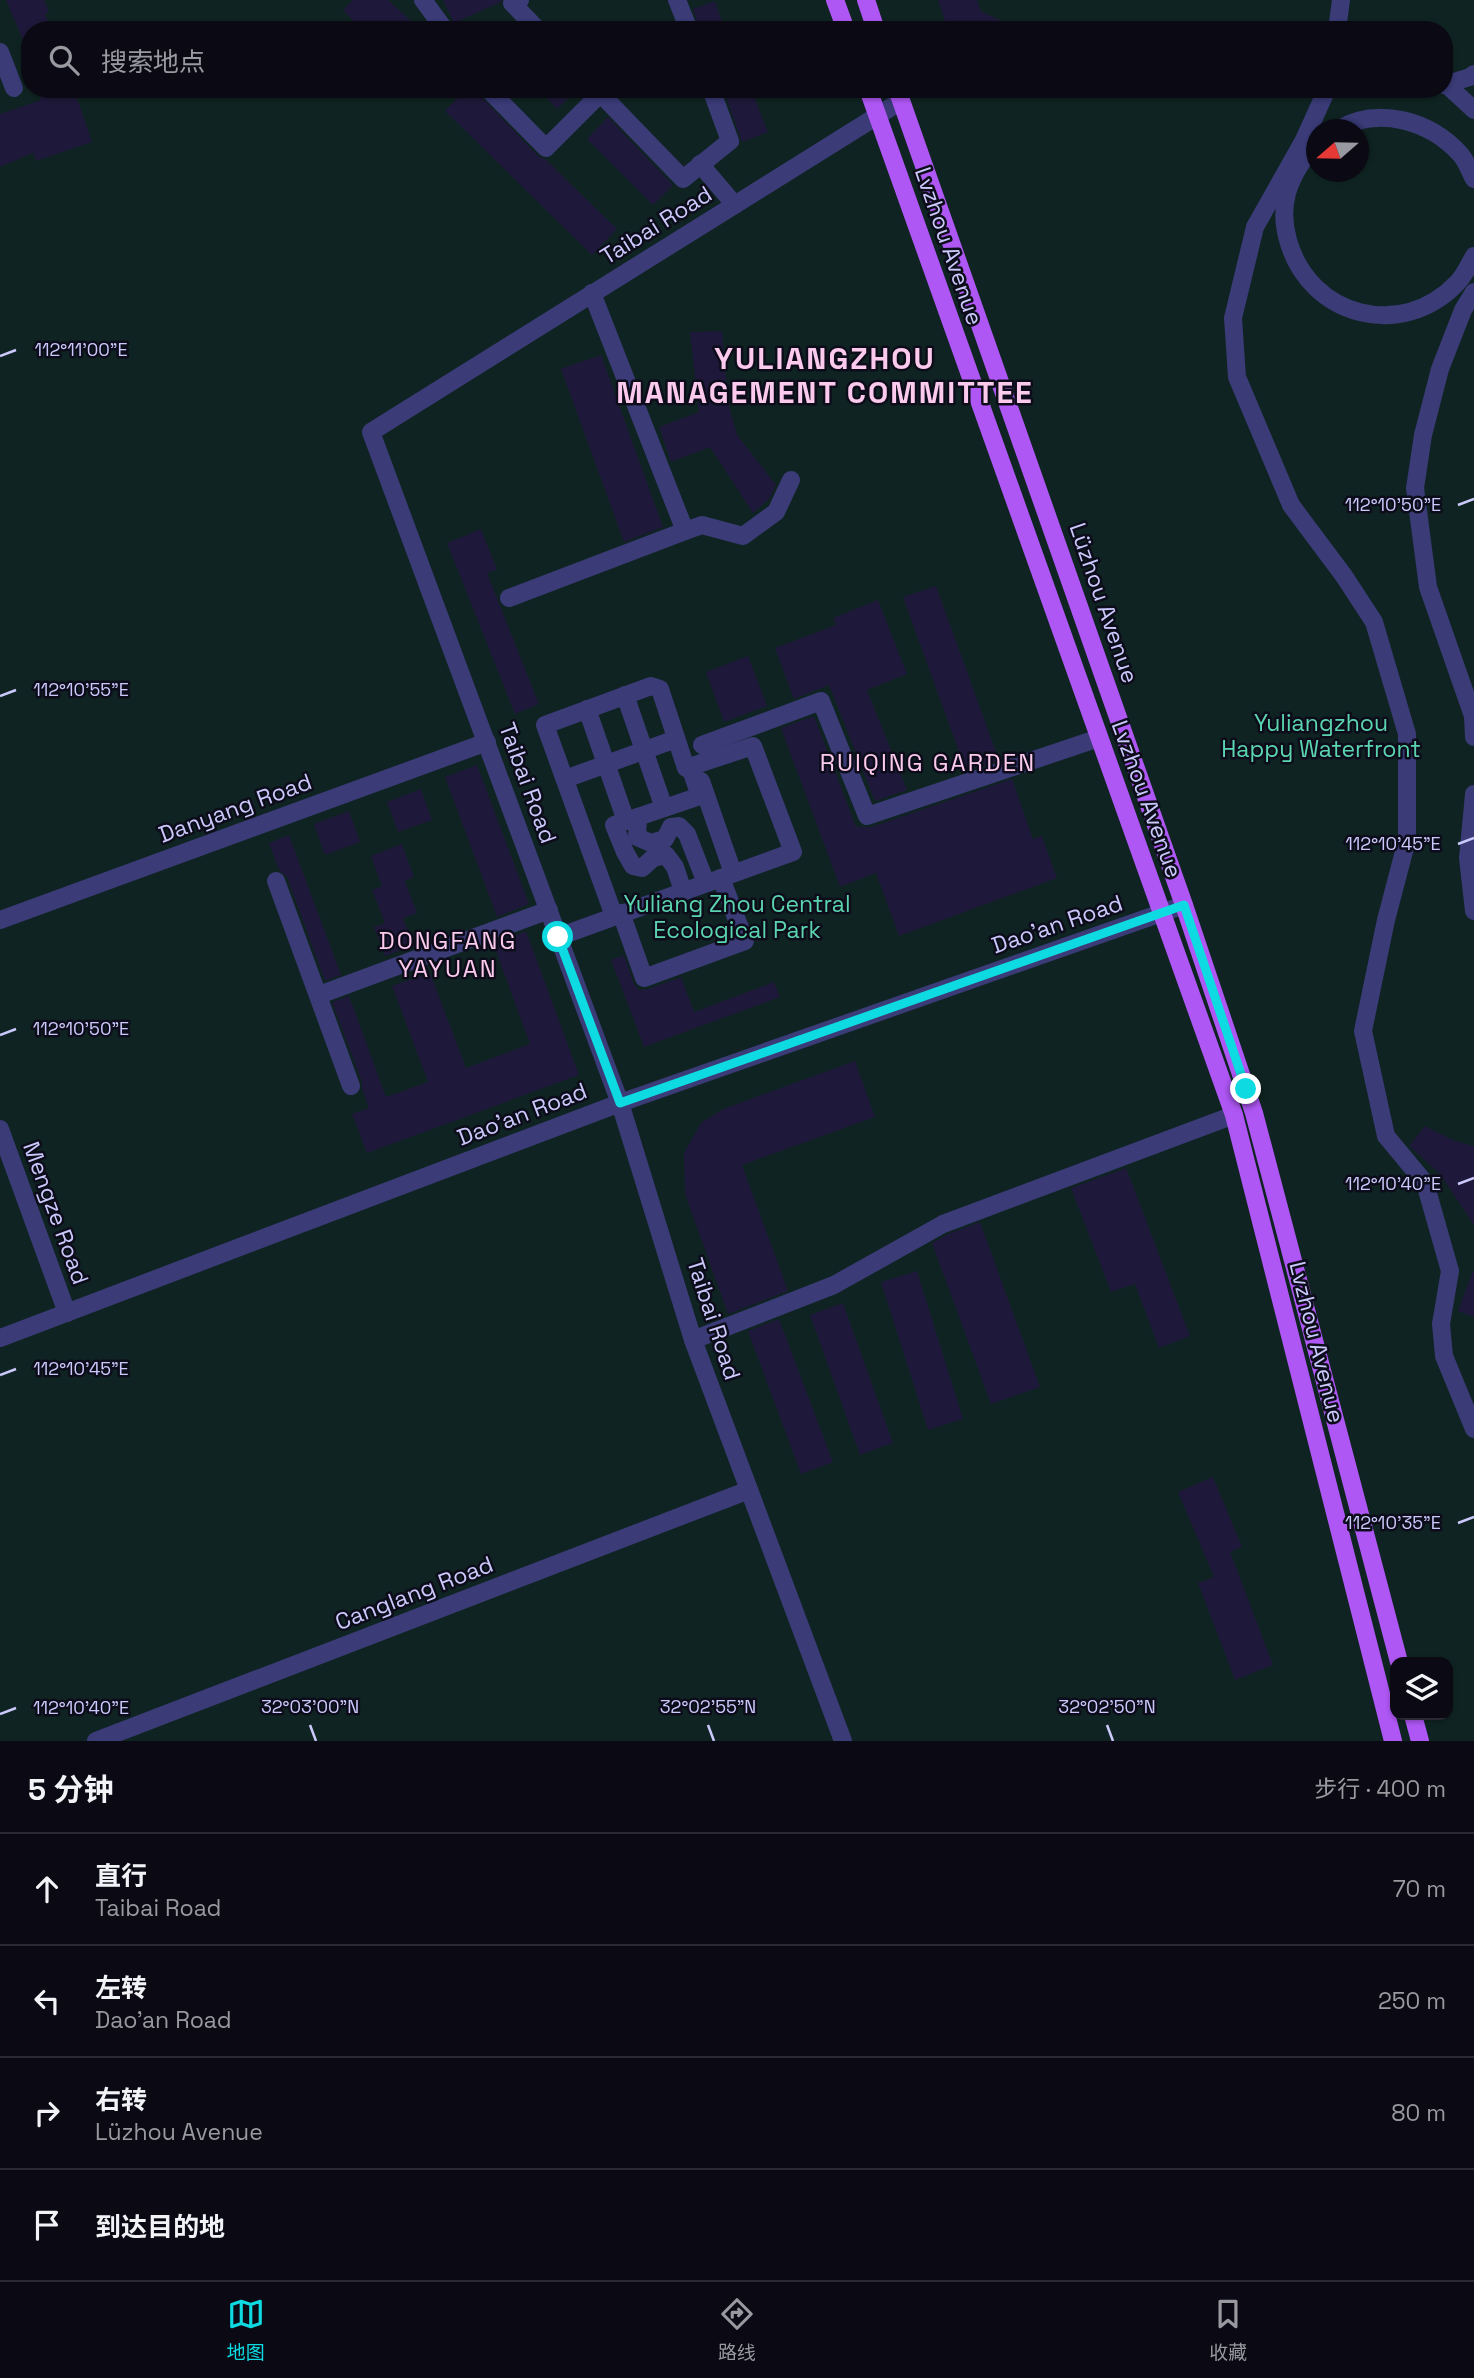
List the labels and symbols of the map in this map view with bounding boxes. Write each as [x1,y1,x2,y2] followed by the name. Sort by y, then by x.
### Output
[1306,119,1369,182] north arrow
[908,163,990,329] street label: Lvzhou Avenue
[594,179,718,271] street label: Taibai Road
[34,338,128,361] text: 112°11'00"E
[616,339,1034,412] district label: YULIANGZHOU MANAGEMENT COMMITTEE
[1345,493,1441,516] text: 112°10'50"E
[1063,519,1145,687] street label: Lüzhou Avenue
[33,678,129,701] text: 112°10'55"E
[1221,708,1421,764] park label: Yuliangzhou Happy Waterfront
[1105,716,1189,882] street label: Lvzhou Avenue
[492,718,564,848] street label: Taibai Road
[820,747,1036,778] district label: RUIQING GARDEN
[154,766,316,850] street label: Danyang Road
[1345,832,1441,855] text: 112°10'45"E
[988,888,1126,960] street label: Dao'an Road
[623,889,851,945] park label: Yuliang Zhou Central Ecological Park
[542,921,573,952] route start
[379,925,517,984] district label: DONGFANG YAYUAN
[33,1017,129,1040] text: 112°10'50"E
[1230,1073,1261,1104] route end
[453,1076,591,1152] street label: Dao'an Road
[16,1137,96,1289] street label: Mengze Road
[1345,1172,1441,1195] text: 112°10'40"E
[680,1254,748,1384] street label: Taibai Road
[1282,1258,1352,1426] street label: Lvzhou Avenue
[33,1357,129,1380] text: 112°10'45"E
[1345,1511,1441,1534] text: 112°10'35"E
[331,1549,497,1637] street label: Canglang Road
[261,1695,359,1718] text: 32°03'00"N
[660,1695,756,1718] text: 32°02'55"N
[1058,1695,1156,1718] text: 32°02'50"N
[33,1696,129,1719] text: 112°10'40"E

